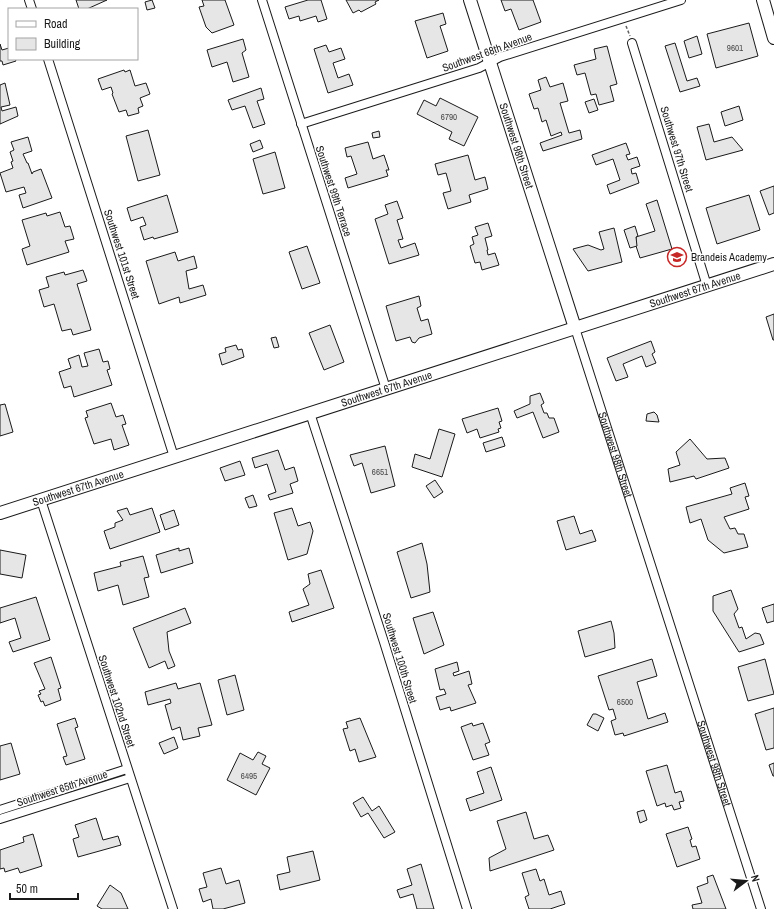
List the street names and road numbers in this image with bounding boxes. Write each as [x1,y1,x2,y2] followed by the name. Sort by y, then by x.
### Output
[440,29,534,75] street label: Southwest 68th Avenue
[496,101,537,191] street label: Southwest 98th Street
[657,105,697,194] street label: Southwest 97th Street
[313,144,355,238] street label: Southwest 99th Terrace
[101,207,143,301] street label: Southwest 101st Street
[648,268,742,311] street label: Southwest 67th Avenue
[339,367,434,410] street label: Southwest 67th Avenue
[595,410,636,500] street label: Southwest 98th Street
[31,467,125,509] street label: Southwest 67th Avenue
[380,611,421,705] street label: Southwest 100th Street
[95,653,139,749] street label: Southwest 102nd Street
[694,719,735,808] street label: Southwest 98th Street
[15,767,109,809] street label: Southwest 65th Avenue

